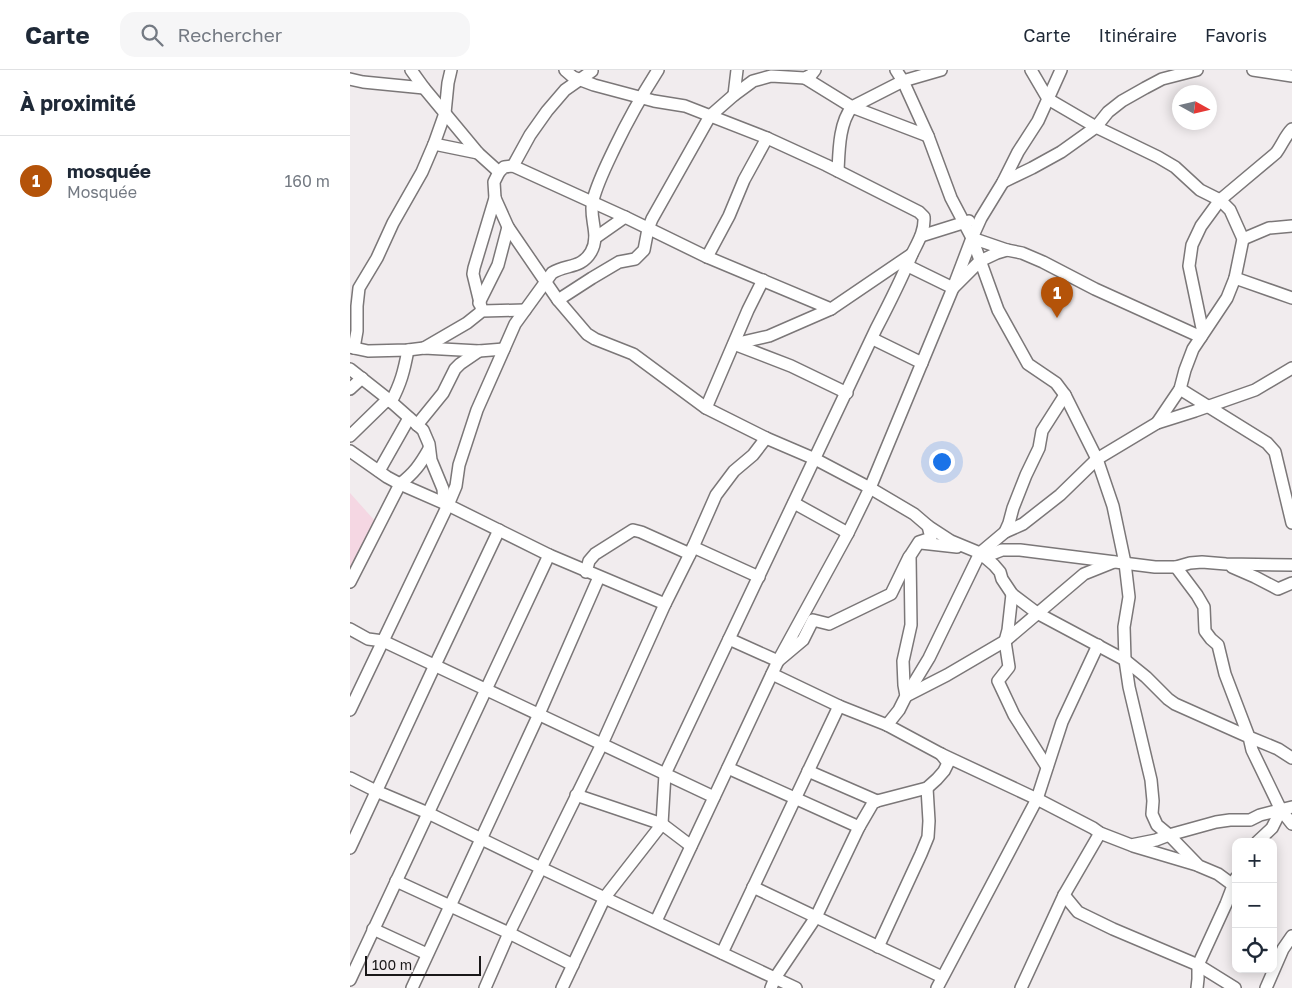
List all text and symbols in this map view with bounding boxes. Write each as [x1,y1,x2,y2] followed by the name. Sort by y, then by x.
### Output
[120,12,470,57] search box
[25,20,90,49] text: Carte
[138,21,166,49] icon: search
[178,23,282,46] text: Rechercher
[1023,24,1071,46] text: Carte
[1099,24,1177,46] text: Itinéraire
[1205,24,1267,46] text: Favoris
[1172,85,1217,130] north arrow
[20,90,136,116] text: À proximité
[67,159,151,182] text: mosquée
[32,171,40,191] text: 1
[284,171,330,191] text: 160 m
[67,182,137,202] text: Mosquée
[1041,277,1073,318] pin: 1
[929,449,955,475] your location
[1232,838,1277,973] map controls
[1232,838,1277,883] button: +
[1232,883,1277,928] button: −
[1232,928,1277,973] button: locate
[365,953,481,976] scale bar
[372,956,412,973] text: 100 m

